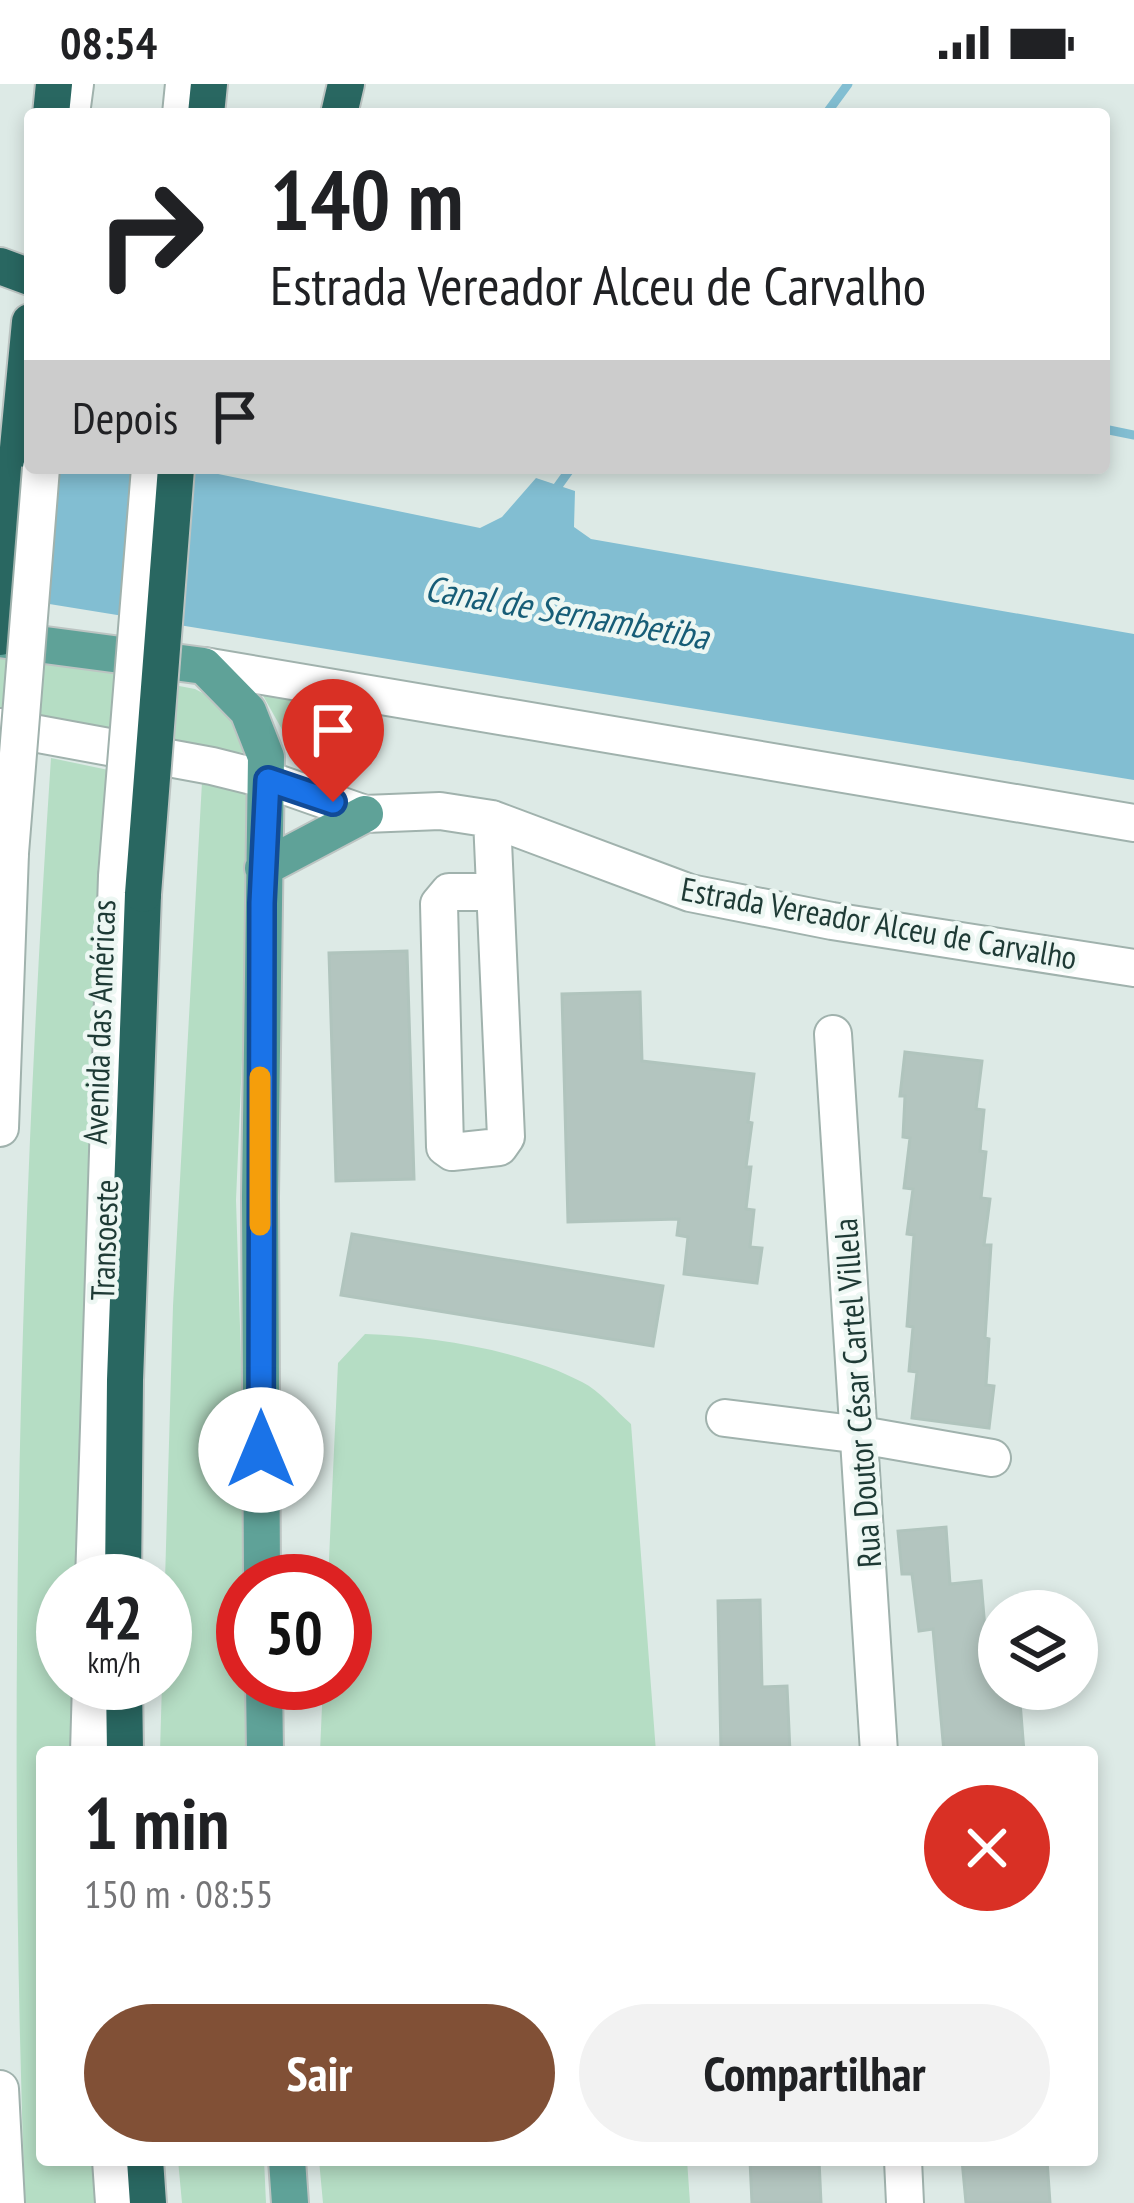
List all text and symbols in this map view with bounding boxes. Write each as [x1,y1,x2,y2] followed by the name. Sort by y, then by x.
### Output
[60,13,157,71] text: 08:54
[270,144,463,253] text: 140 m
[72,156,228,312] icon: right
[270,250,926,320] text: Estrada Vereador Alceu de Carvalho
[202,384,268,450] icon: arrive
[72,388,178,446] text: Depois
[422,563,714,660] water label: Canal de Sernambetiba
[282,679,384,802] pin
[300,697,366,763] icon: arrive
[678,867,1080,978] street label: Estrada Vereador Alceu de Carvalho
[73,899,124,1145] street label: Avenida das Américas
[80,1179,127,1301] street label: Transoeste
[823,1217,890,1569] street label: Rua Doutor César Cartel Villela
[198,1387,324,1513] position arrow
[216,1554,372,1710] speed limit sign: 50
[85,1578,143,1656] text: 42
[978,1590,1098,1710] map controls
[978,1590,1098,1710] button: layers
[87,1642,141,1681] text: km/h
[84,1776,229,1869] text: 1 min
[924,1785,1050,1911] button: close
[84,1868,273,1919] text: 150 m · 08:55
[84,2004,555,2142] button: Sair
[579,2004,1050,2142] button: Compartilhar

